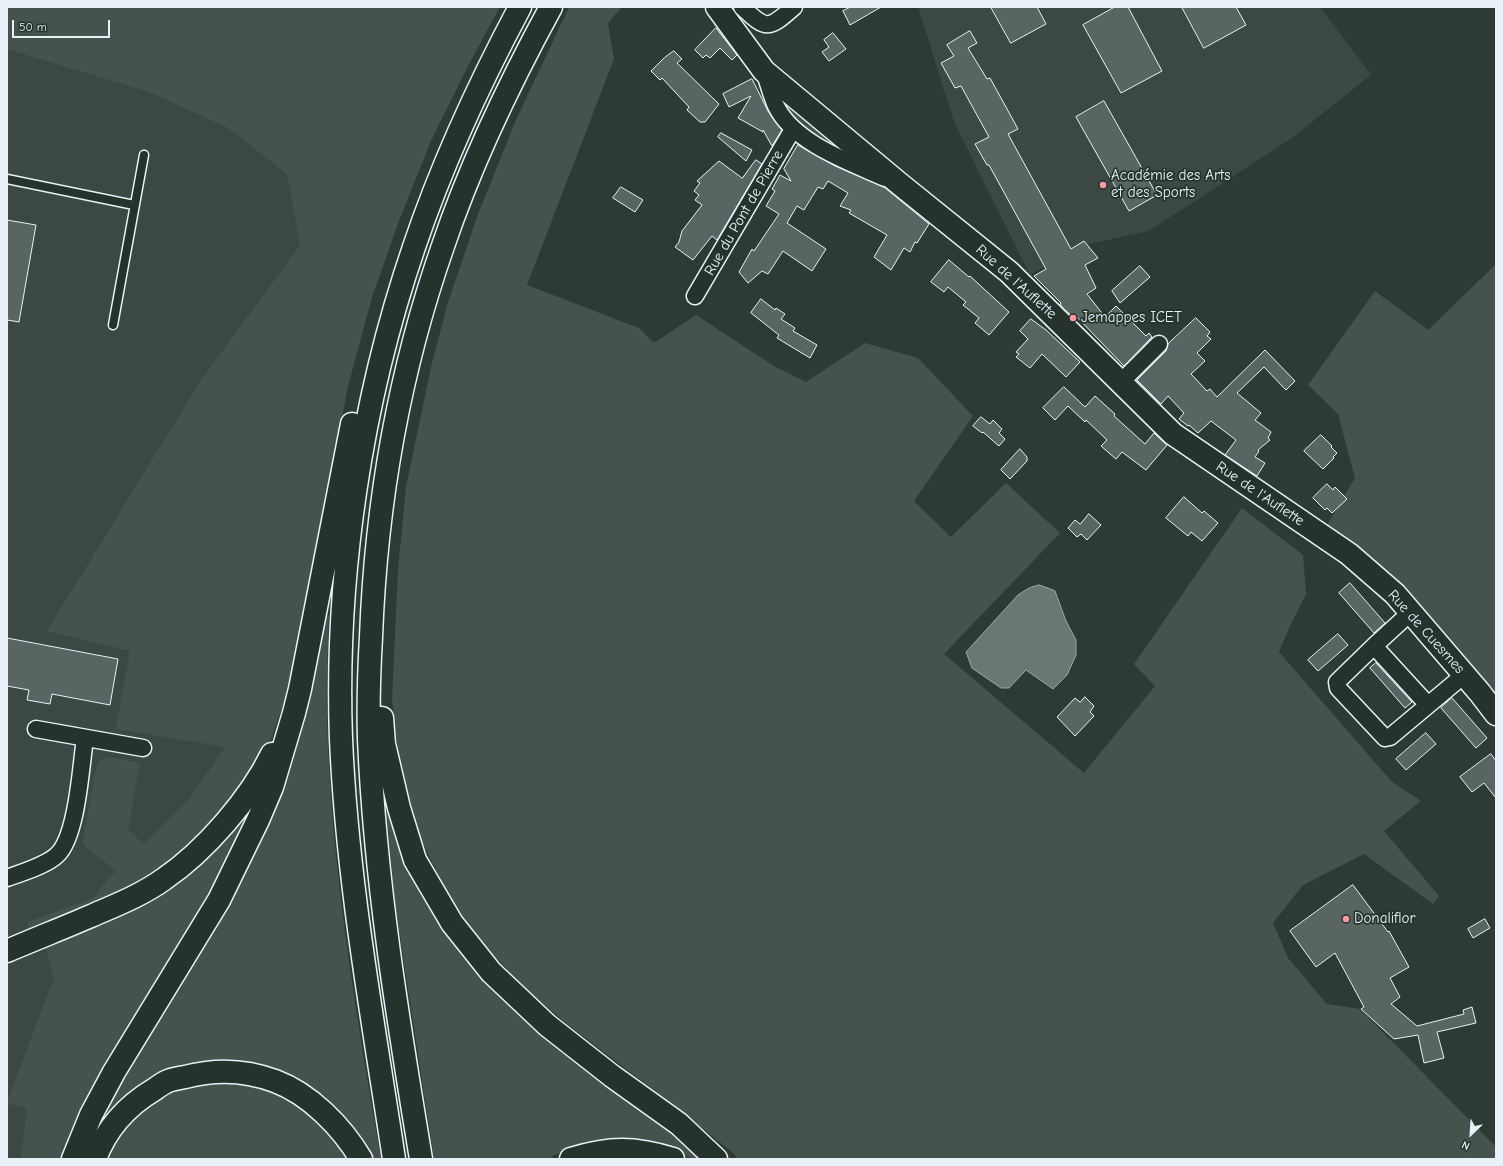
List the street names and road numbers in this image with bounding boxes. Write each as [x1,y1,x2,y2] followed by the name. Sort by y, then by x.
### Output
[701,147,787,279] street label: Rue du Pont de Pierre
[972,241,1060,323] street label: Rue de l'Auflette
[1212,458,1308,530] street label: Rue de l'Auflette
[1384,586,1468,678] street label: Rue de Cuesmes

